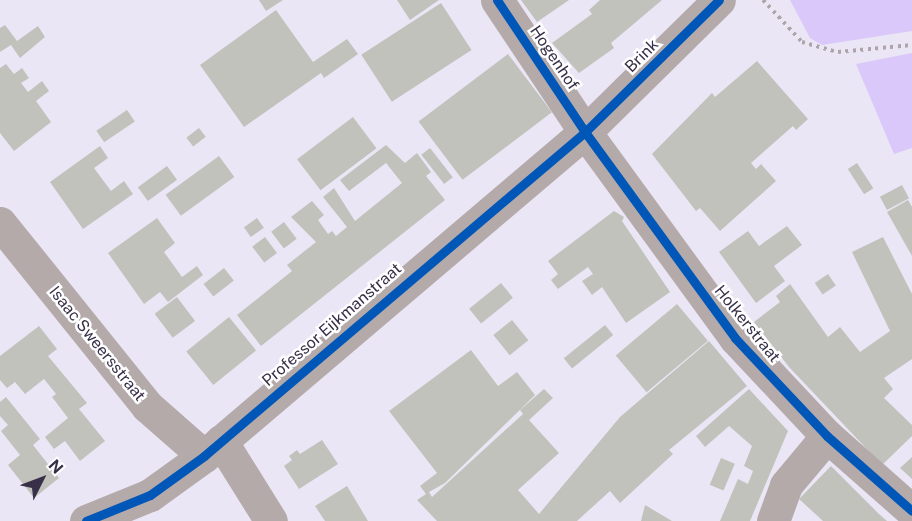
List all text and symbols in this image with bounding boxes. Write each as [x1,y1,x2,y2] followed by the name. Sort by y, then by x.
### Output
[526,22,582,94] street label: Hogenhof
[621,35,663,77] street label: Brink
[259,259,405,391] street label: Professor Eijkmanstraat
[710,282,784,366] street label: Holkerstraat
[45,283,149,405] street label: Isaac Sweersstraat
[12,449,72,509] north arrow
[44,456,67,478] text: N

